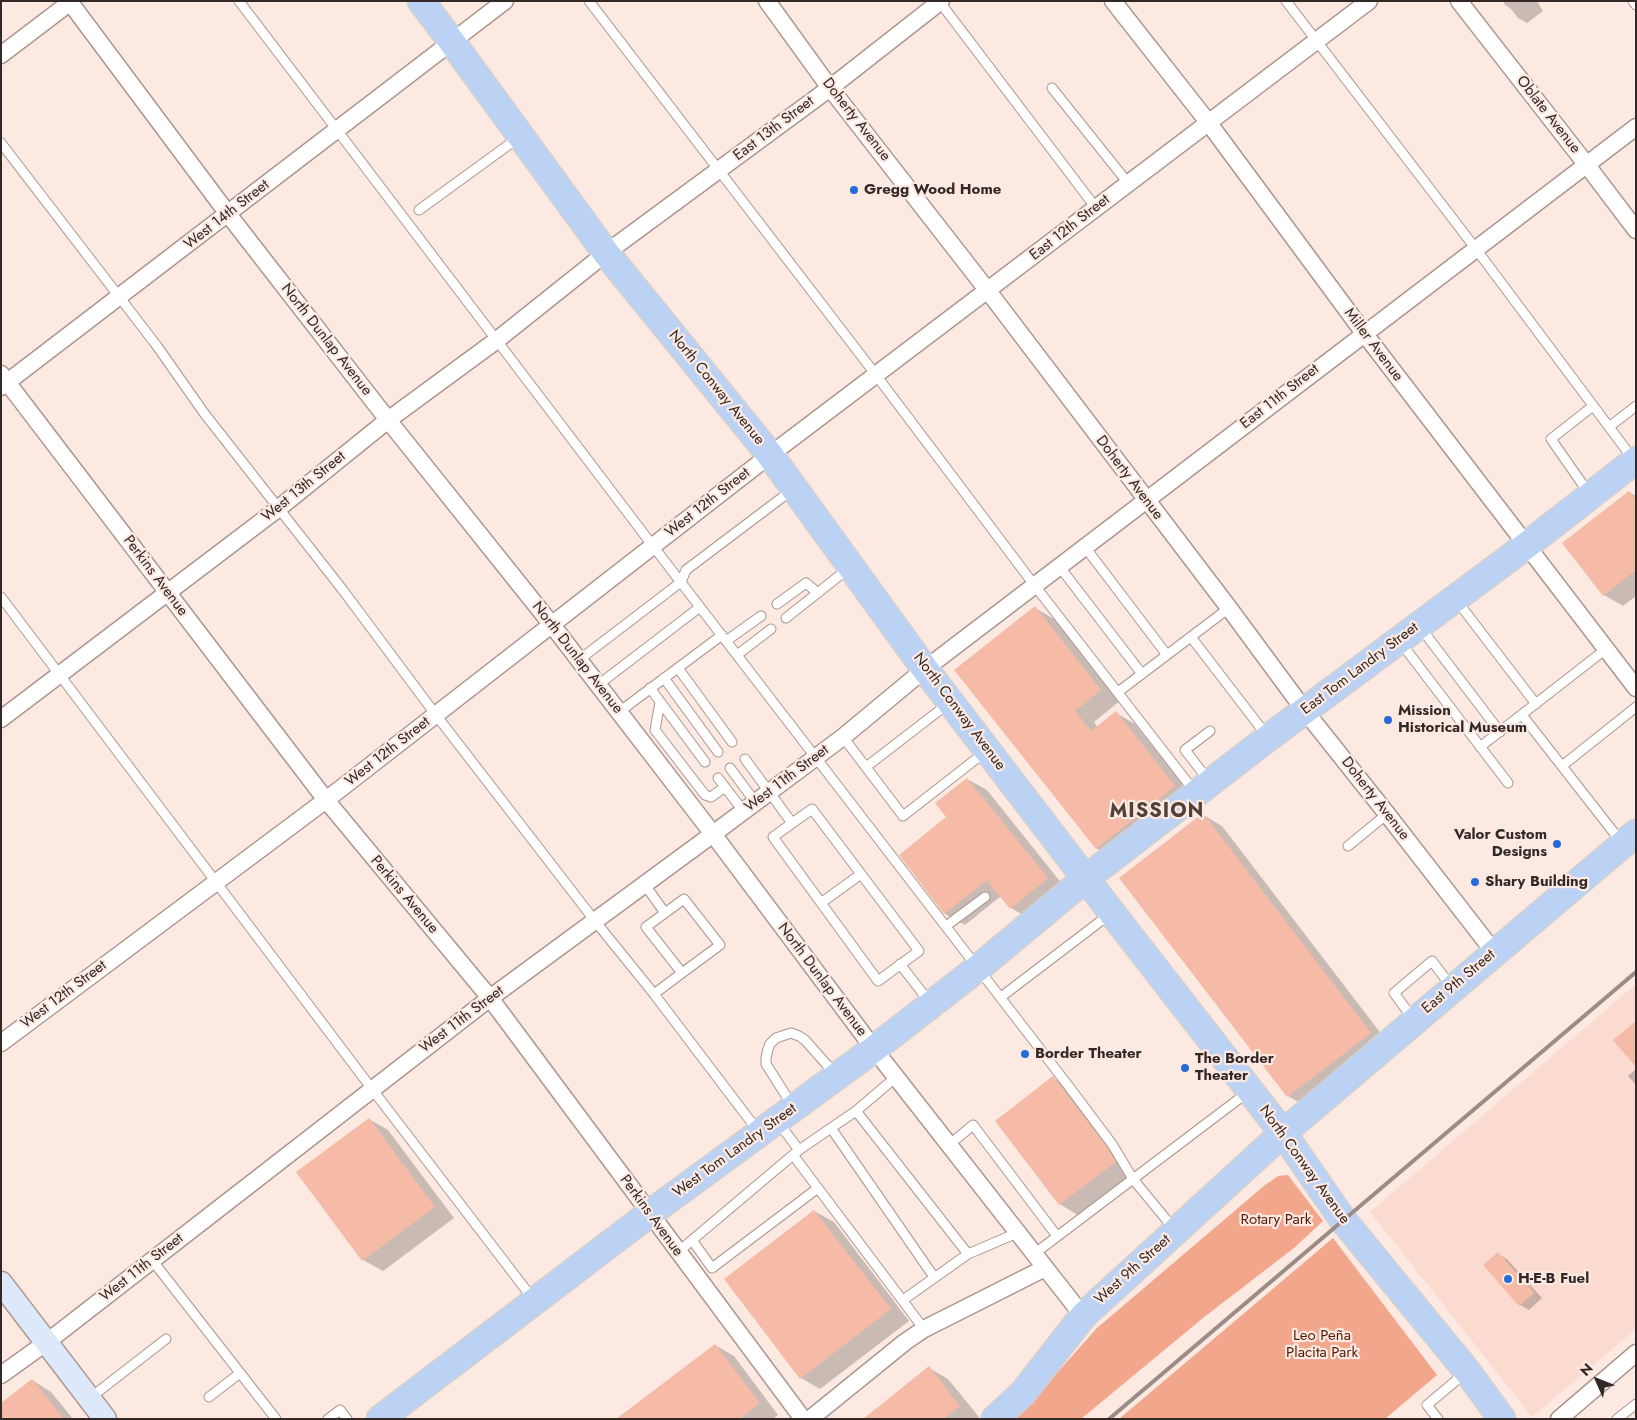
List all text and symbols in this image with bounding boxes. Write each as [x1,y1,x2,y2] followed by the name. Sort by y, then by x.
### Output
[1512,73,1584,157] street label: Oblate Avenue
[818,75,894,165] street label: Doherty Avenue
[730,93,818,165] street label: East 13th Street
[181,176,273,254] street label: West 14th Street
[864,181,1001,199] place label: Gregg Wood Home
[848,184,860,196] marker: Gregg Wood Home
[1026,191,1114,265] street label: East 12th Street
[277,280,375,400] street label: North Dunlap Avenue
[1340,305,1406,385] street label: Miller Avenue
[664,327,768,449] street label: North Conway Avenue
[1237,361,1323,433] street label: East 11th Street
[1092,432,1166,524] street label: Doherty Avenue
[259,448,349,526] street label: West 13th Street
[662,464,754,542] street label: West 12th Street
[119,532,191,620] street label: Perkins Avenue
[528,598,626,718] street label: North Dunlap Avenue
[1298,619,1422,719] street label: East Tom Landry Street
[909,650,1009,774] street label: North Conway Avenue
[1398,702,1527,737] place label: Mission Historical Museum
[342,713,434,791] street label: West 12th Street
[1382,714,1394,726] marker: Mission Historical Museum
[741,741,833,817] street label: West 11th Street
[1337,754,1413,844] street label: Doherty Avenue
[1109,800,1205,824] district label: MISSION
[1454,826,1547,861] place label: Valor Custom Designs
[1551,838,1563,850] marker: Valor Custom Designs
[366,852,442,938] street label: Perkins Avenue
[1485,873,1588,891] place label: Shary Building
[1469,876,1481,888] marker: Shary Building
[773,920,871,1040] street label: North Dunlap Avenue
[1419,946,1499,1018] street label: East 9th Street
[18,957,110,1033] street label: West 12th Street
[416,982,508,1058] street label: West 11th Street
[1035,1045,1142,1063] place label: Border Theater
[1019,1048,1031,1060] marker: Border Theater
[1195,1050,1274,1085] place label: The Border Theater
[1179,1062,1191,1074] marker: The Border Theater
[670,1100,800,1202] street label: West Tom Landry Street
[1255,1102,1353,1228] street label: North Conway Avenue
[615,1172,687,1260] street label: Perkins Avenue
[1241,1211,1311,1229] park label: Rotary Park
[97,1230,187,1306] street label: West 11th Street
[1091,1231,1175,1309] street label: West 9th Street
[1518,1270,1589,1288] place label: H-E-B Fuel
[1502,1273,1514,1285] marker: H-E-B Fuel
[1286,1327,1358,1362] park label: Leo Peña Placita Park
[1572,1355,1622,1405] north arrow
[1575,1359,1597,1381] text: N

